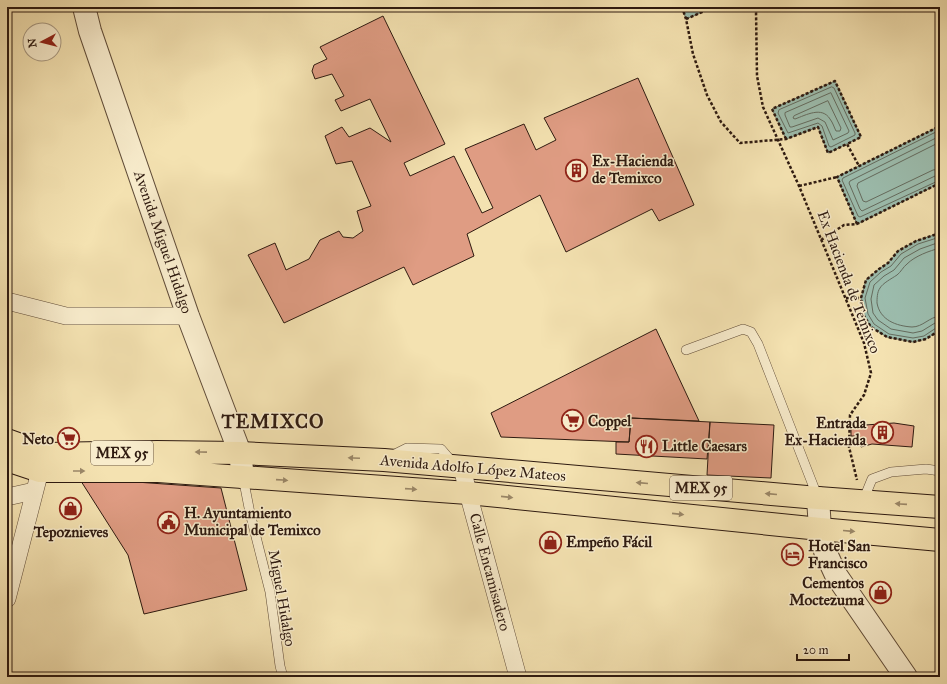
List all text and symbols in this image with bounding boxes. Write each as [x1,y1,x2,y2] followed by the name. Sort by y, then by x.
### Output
[22,22,62,62] north arrow
[25,37,40,49] text: N
[592,152,674,187] place label: Ex-Hacienda de Temixco
[564,157,590,183] building icon: Ex-Hacienda de Temixco
[130,167,196,316] street label: Avenida Miguel Hidalgo
[813,208,885,356] street label: Ex Hacienda de Temixco
[559,408,585,434] supermarket icon: Coppel
[220,410,325,433] district label: TEMIXCO
[588,412,632,431] place label: Coppel
[784,414,867,449] place label: Entrada Ex-Hacienda
[869,419,895,445] building icon: Entrada Ex-Hacienda
[56,426,82,452] supermarket icon: Neto
[22,430,54,448] place label: Neto
[633,433,659,459] restaurant icon: Little Caesars
[662,437,747,455] place label: Little Caesars
[91,441,153,465] road number: MEX 95
[194,449,207,455] one-way arrow
[378,451,567,485] street label: Avenida Adolfo López Mateos
[348,455,360,462] one-way arrow
[73,468,86,474] one-way arrow
[276,476,288,483] one-way arrow
[670,476,732,500] road number: MEX 95
[636,479,648,486] one-way arrow
[405,485,418,492] one-way arrow
[765,491,778,498] one-way arrow
[501,494,513,500] one-way arrow
[58,496,84,522] shop icon: Tepoznieves
[895,501,907,508] one-way arrow
[184,504,321,540] place label: H. Ayuntamiento Municipal de Temixco
[155,509,181,535] public building icon: H. Ayuntamiento Municipal de Temixco
[466,511,514,633] street label: Calle Encamisadero
[672,511,684,518] one-way arrow
[33,523,109,542] place label: Tepoznieves
[843,528,855,535] one-way arrow
[538,529,564,555] shop icon: Empeño Fácil
[566,533,653,552] place label: Empeño Fácil
[808,537,871,572] place label: Hotel San Francisco
[780,542,806,568] hotel icon: Hotel San Francisco
[265,548,299,648] street label: Miguel Hidalgo
[789,574,865,609] place label: Cementos Moctezuma
[867,579,893,605] shop icon: Cementos Moctezuma
[797,636,849,662] scale bar
[803,643,829,657] text: 20 m

